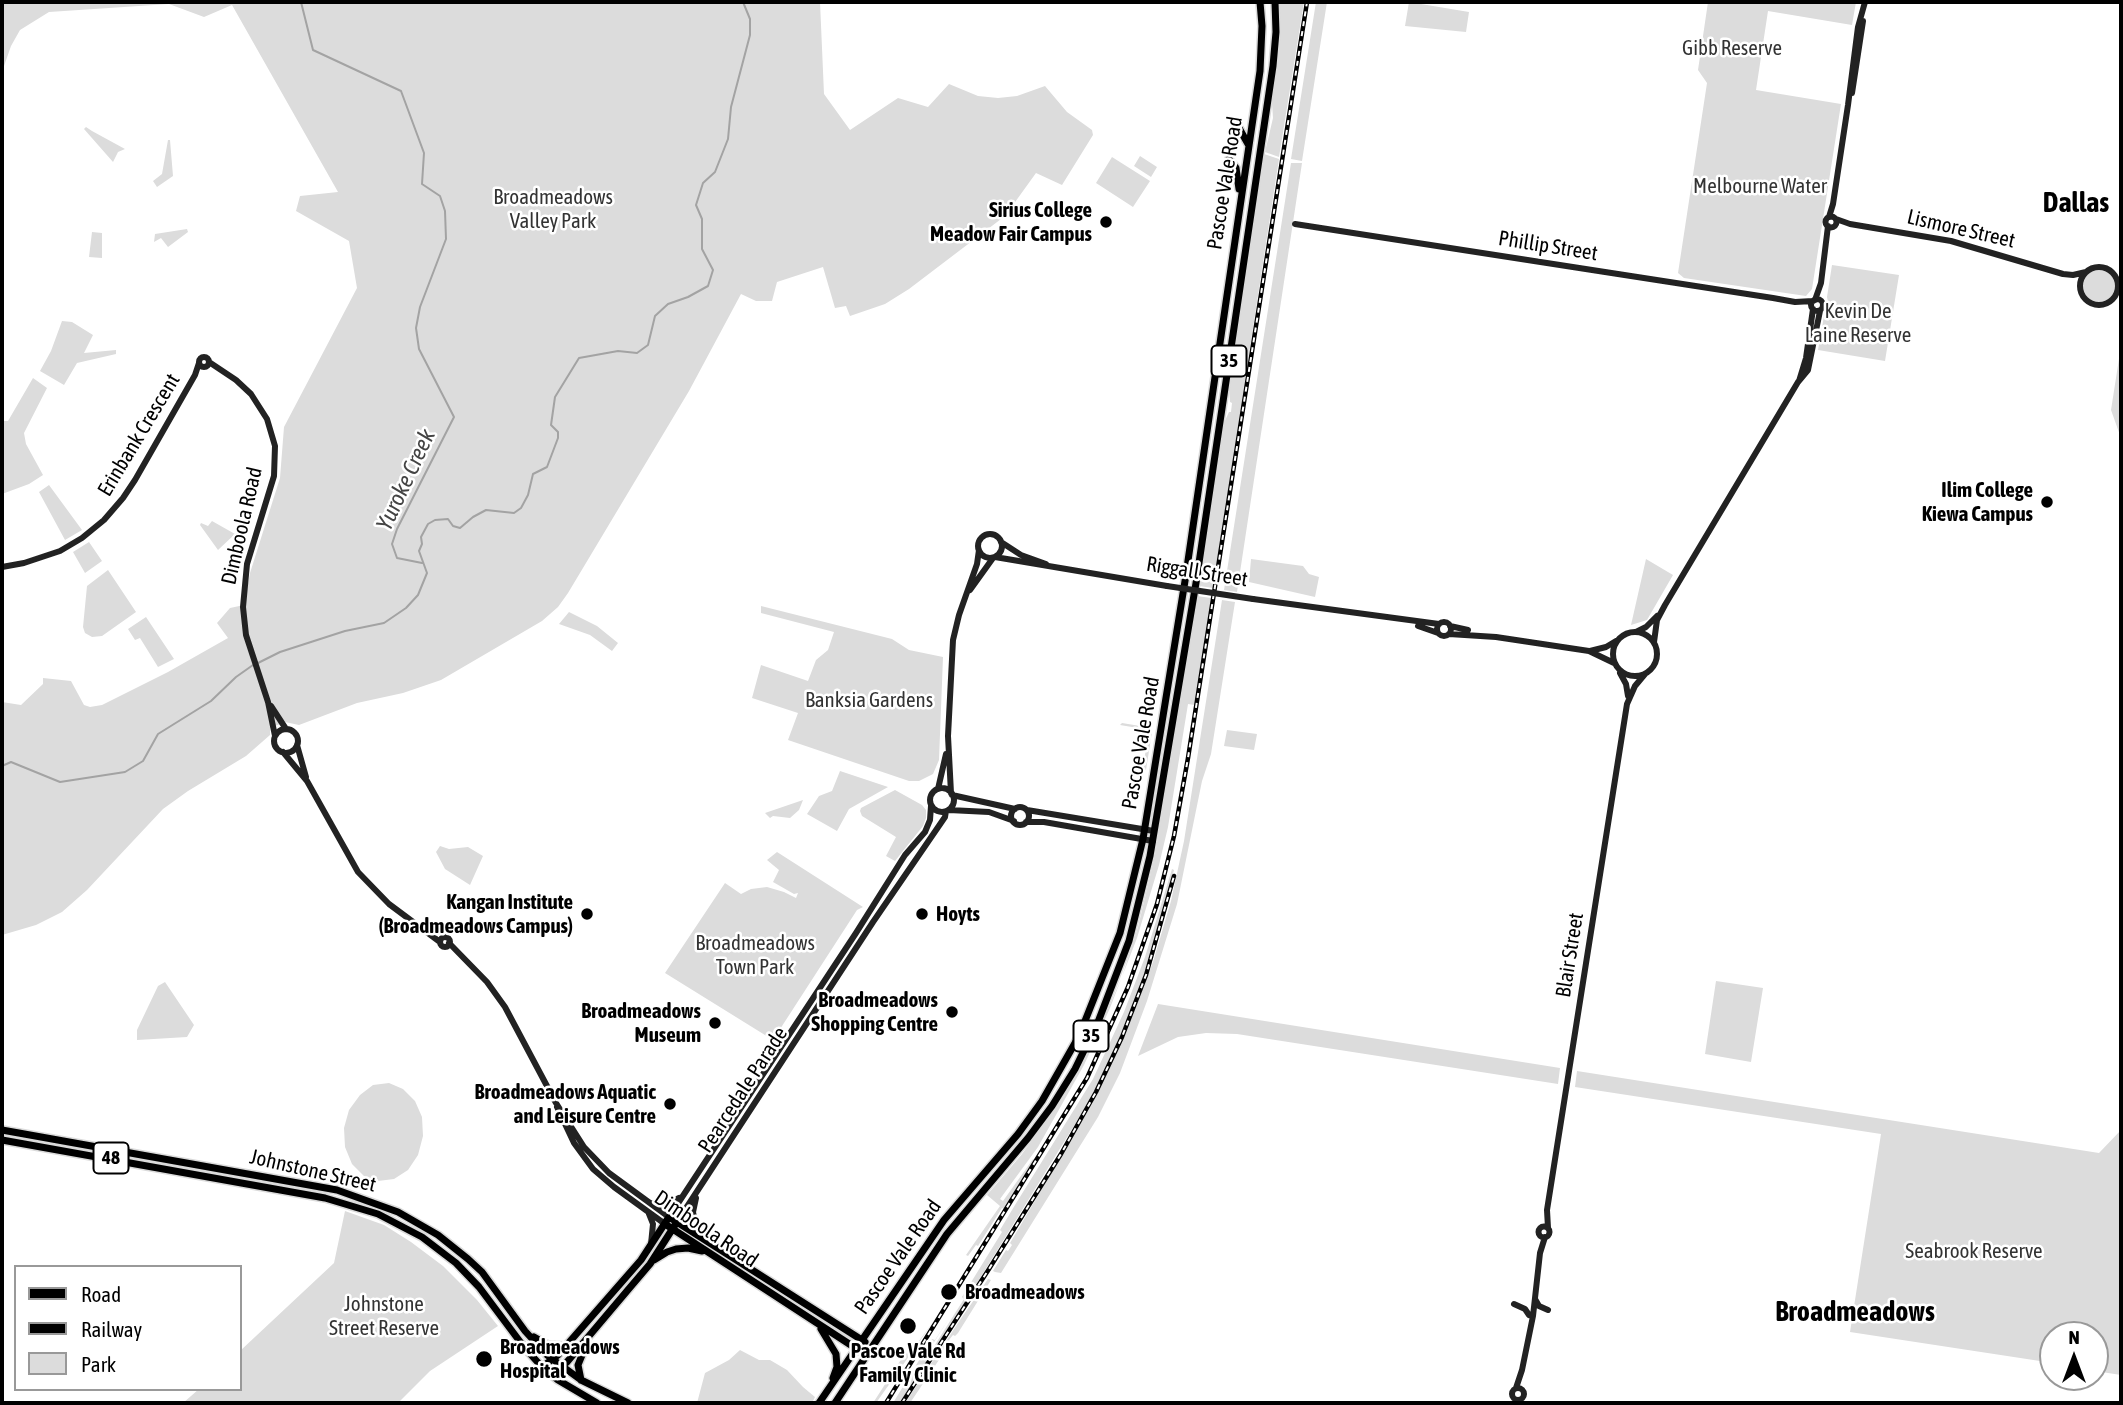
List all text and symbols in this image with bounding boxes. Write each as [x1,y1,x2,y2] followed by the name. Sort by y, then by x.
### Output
[1682,35,1782,61] park label: Gibb Reserve
[1202,115,1248,251] street label: Pascoe Vale Road
[1693,173,1827,199] park label: Melbourne Water
[493,184,613,234] park label: Broadmeadows Valley Park
[2043,186,2109,220] district label: Dallas
[930,197,1092,247] place label: Sirius College Meadow Fair Campus
[1905,204,2017,254] street label: Lismore Street
[1098,214,1114,230] marker: Sirius College Meadow Fair Campus
[1497,226,1599,266] street label: Phillip Street
[1805,298,1911,348] park label: Kevin De Laine Reserve
[1212,346,1246,376] road number: 35
[93,369,185,501] street label: Erinbank Crescent
[371,425,441,535] water label: Yuroke Creek
[216,465,268,587] street label: Dimboola Road
[1922,477,2033,527] place label: Ilim College Kiewa Campus
[2039,494,2055,510] marker: Ilim College Kiewa Campus
[1144,552,1250,592] street label: Riggall Street
[1117,675,1165,811] street label: Pascoe Vale Road
[805,687,933,713] park label: Banksia Gardens
[378,889,573,939] place label: Kangan Institute (Broadmeadows Campus)
[936,901,980,927] place label: Hoyts
[579,906,595,922] marker: Kangan Institute (Broadmeadows Campus)
[914,906,930,922] marker: Hoyts
[1551,911,1589,999] street label: Blair Street
[695,930,815,980] park label: Broadmeadows Town Park
[811,987,938,1037] place label: Broadmeadows Shopping Centre
[581,998,701,1048] place label: Broadmeadows Museum
[944,1004,960,1020] marker: Broadmeadows Shopping Centre
[707,1015,723,1031] marker: Broadmeadows Museum
[1074,1020,1108,1052] road number: 35
[693,1022,793,1158] street label: Pearcedale Parade
[475,1079,656,1129] place label: Broadmeadows Aquatic and Leisure Centre
[662,1096,678,1112] marker: Broadmeadows Aquatic and Leisure Centre
[94,1142,128,1174] road number: 48
[247,1144,379,1198] street label: Johnstone Street
[649,1185,763,1273] street label: Dimboola Road
[849,1195,947,1319] street label: Pascoe Vale Road
[1905,1238,2043,1264] park label: Seabrook Reserve
[14,1265,242,1391] legend
[965,1279,1085,1305] place label: Broadmeadows
[81,1282,121,1306] text: Road
[939,1282,959,1302] marker: Broadmeadows
[329,1291,439,1341] park label: Johnstone Street Reserve
[1775,1295,1935,1329] district label: Broadmeadows
[898,1316,918,1336] marker: Pascoe Vale Rd Family Clinic
[81,1317,142,1341] text: Railway
[2039,1321,2109,1391] north arrow
[2068,1326,2080,1348] text: N
[500,1334,620,1384] place label: Broadmeadows Hospital
[851,1338,965,1388] place label: Pascoe Vale Rd Family Clinic
[474,1349,494,1369] marker: Broadmeadows Hospital
[81,1352,116,1376] text: Park

